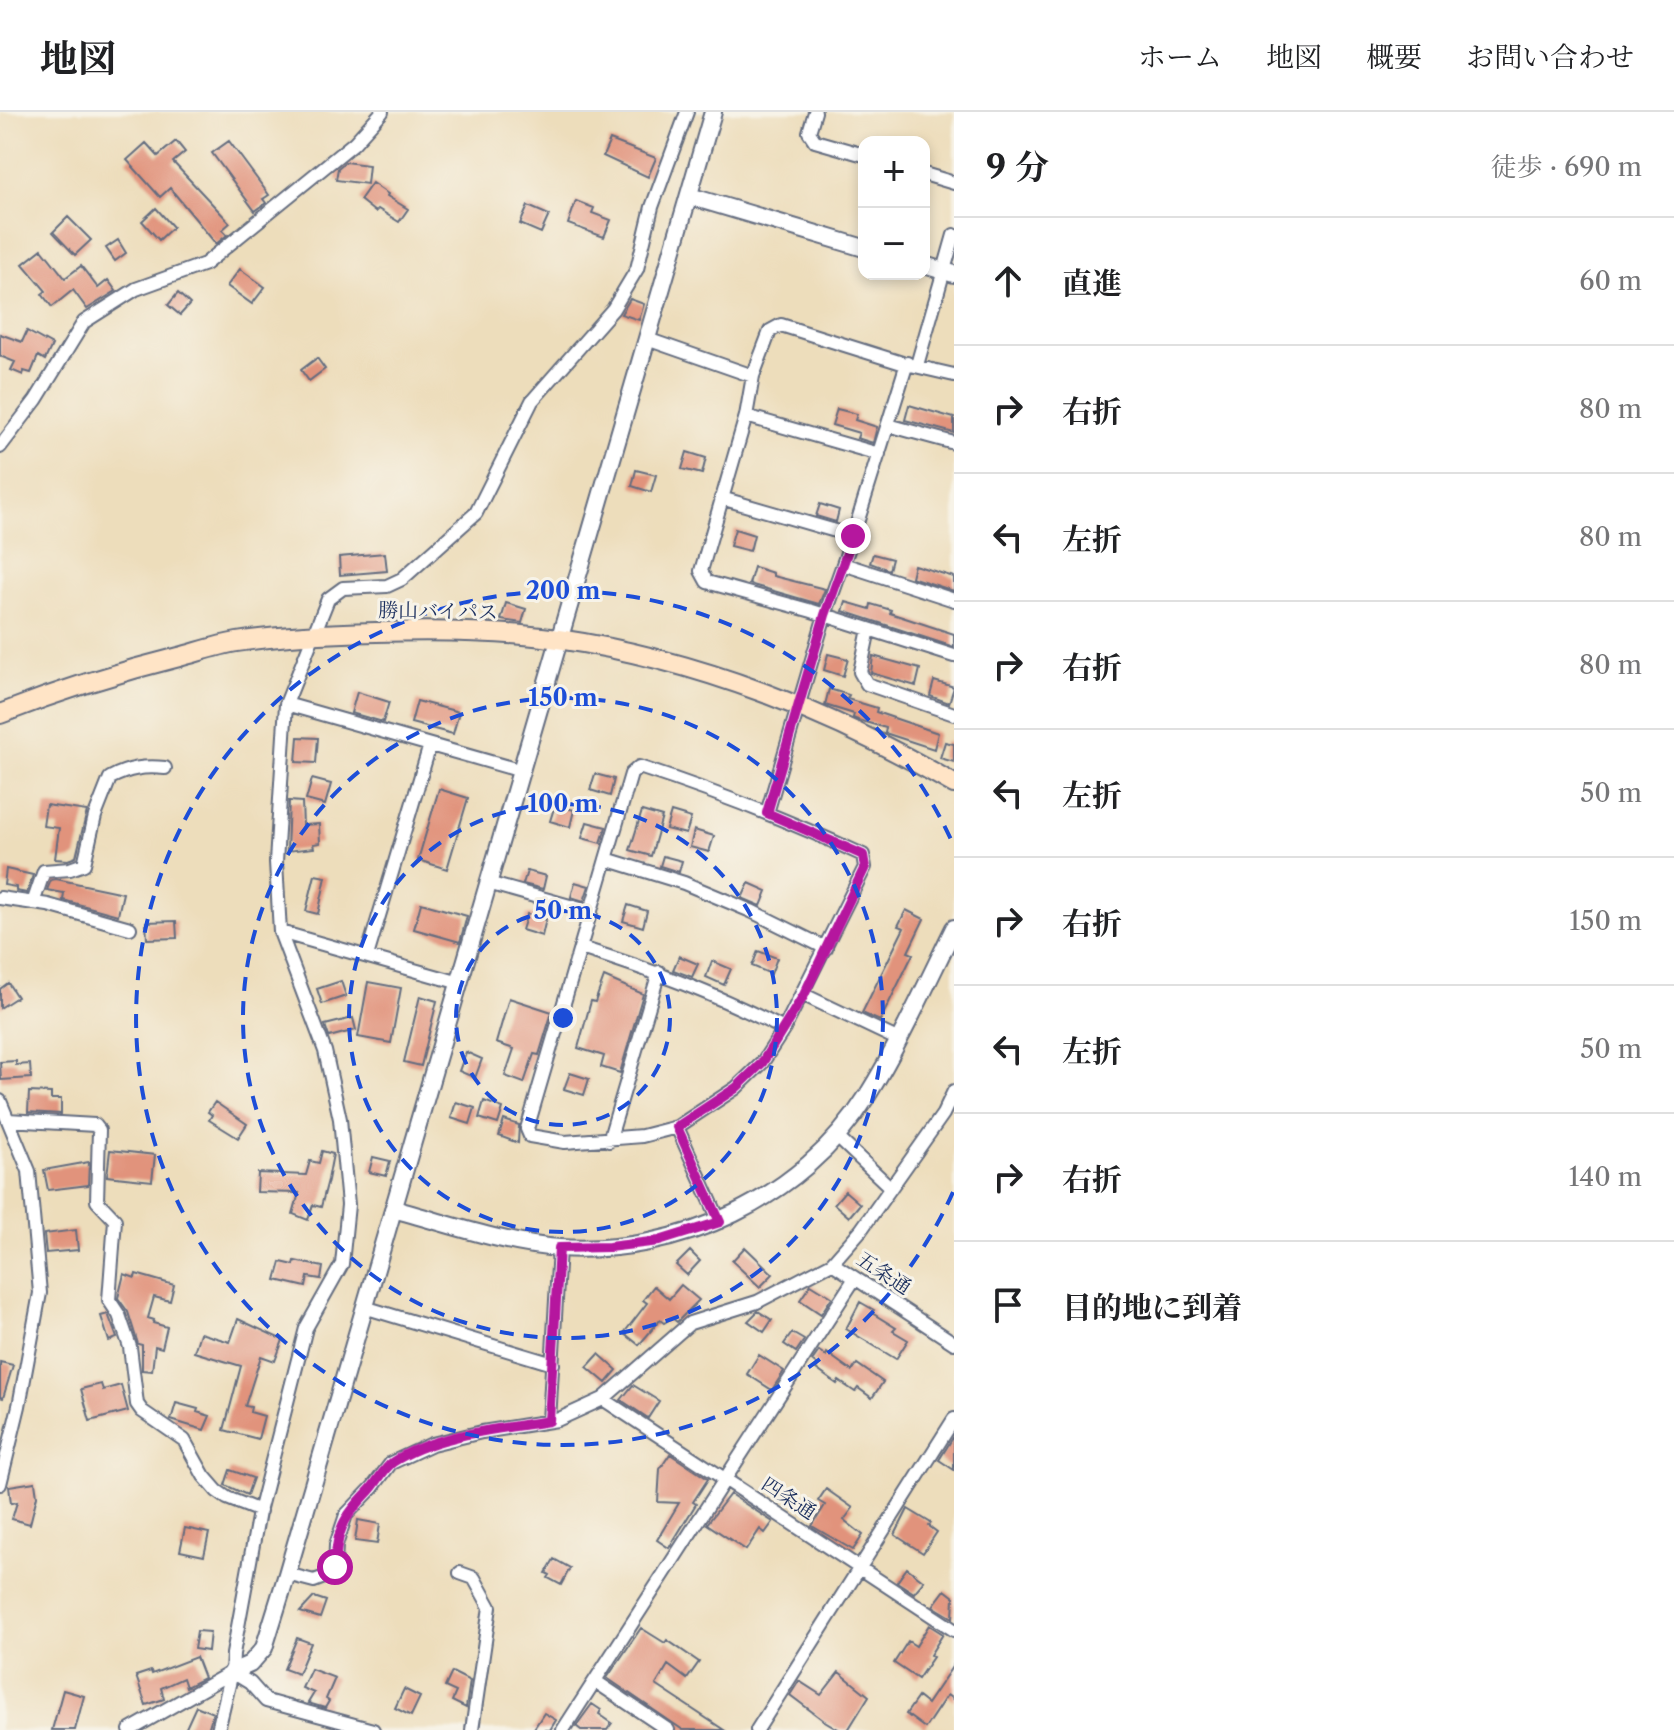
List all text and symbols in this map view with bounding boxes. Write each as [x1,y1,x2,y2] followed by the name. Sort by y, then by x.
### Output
[40,35,116,82] text: 地図
[1138,40,1222,74] text: ホーム
[1266,40,1322,74] text: 地図
[1366,40,1422,74] text: 概要
[1466,40,1634,74] text: お問い合わせ
[858,136,930,280] map controls
[858,136,930,208] button: +
[986,146,1049,188] text: 9 分
[1491,151,1642,183] text: 徒歩 · 690 m
[858,208,930,280] button: −
[986,259,1030,303] icon: ahead
[1062,265,1122,302] text: 直進
[1579,265,1642,297] text: 60 m
[986,387,1030,431] icon: right
[1062,393,1122,430] text: 右折
[1579,393,1642,425] text: 80 m
[986,515,1030,559] icon: left
[835,518,871,554] route end
[1062,521,1122,558] text: 左折
[1579,521,1642,553] text: 80 m
[526,576,600,605] text: 200 m
[378,598,498,624] street label: 勝山バイパス
[986,643,1030,687] icon: right
[1062,649,1122,686] text: 右折
[1579,649,1642,681] text: 80 m
[528,683,598,712] text: 150 m
[986,771,1030,815] icon: left
[1062,777,1122,814] text: 左折
[1580,777,1642,809] text: 50 m
[527,789,599,818] text: 100 m
[534,896,592,925] text: 50 m
[986,899,1030,943] icon: right
[1062,905,1122,942] text: 右折
[1569,905,1642,937] text: 150 m
[549,1004,577,1032] centre of rings
[986,1027,1030,1071] icon: left
[1062,1033,1122,1070] text: 左折
[1580,1033,1642,1065] text: 50 m
[986,1155,1030,1199] icon: right
[1062,1161,1122,1198] text: 右折
[1568,1161,1642,1193] text: 140 m
[852,1247,916,1299] street label: 五条通
[986,1283,1030,1327] icon: arrive
[1062,1289,1242,1326] text: 目的地に到着
[757,1472,821,1524] street label: 四条通
[317,1549,353,1585] route start

